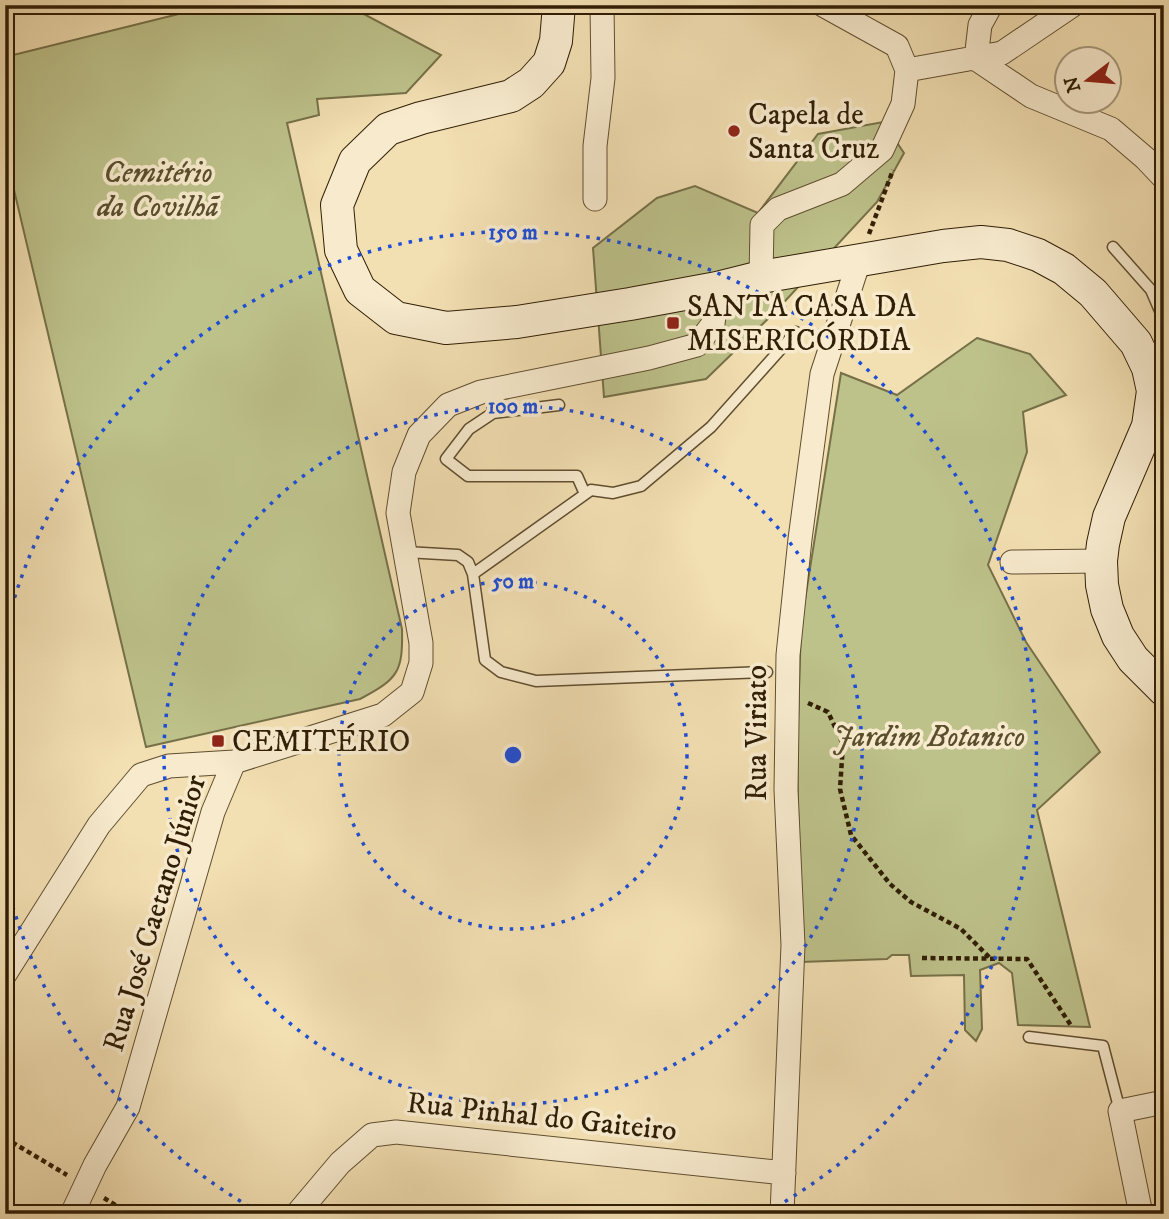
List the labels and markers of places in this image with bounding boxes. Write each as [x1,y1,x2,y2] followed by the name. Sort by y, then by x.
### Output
[748,97,879,168] place label: Capela de Santa Cruz
[726,123,742,139] marker: Capela de Santa Cruz
[687,289,916,360] place label: SANTA CASA DA MISERICÓRDIA
[665,315,681,331] marker: SANTA CASA DA MISERICÓRDIA
[232,723,410,761] place label: CEMITÉRIO
[210,733,226,749] marker: CEMITÉRIO
[501,743,525,767] centre of rings

